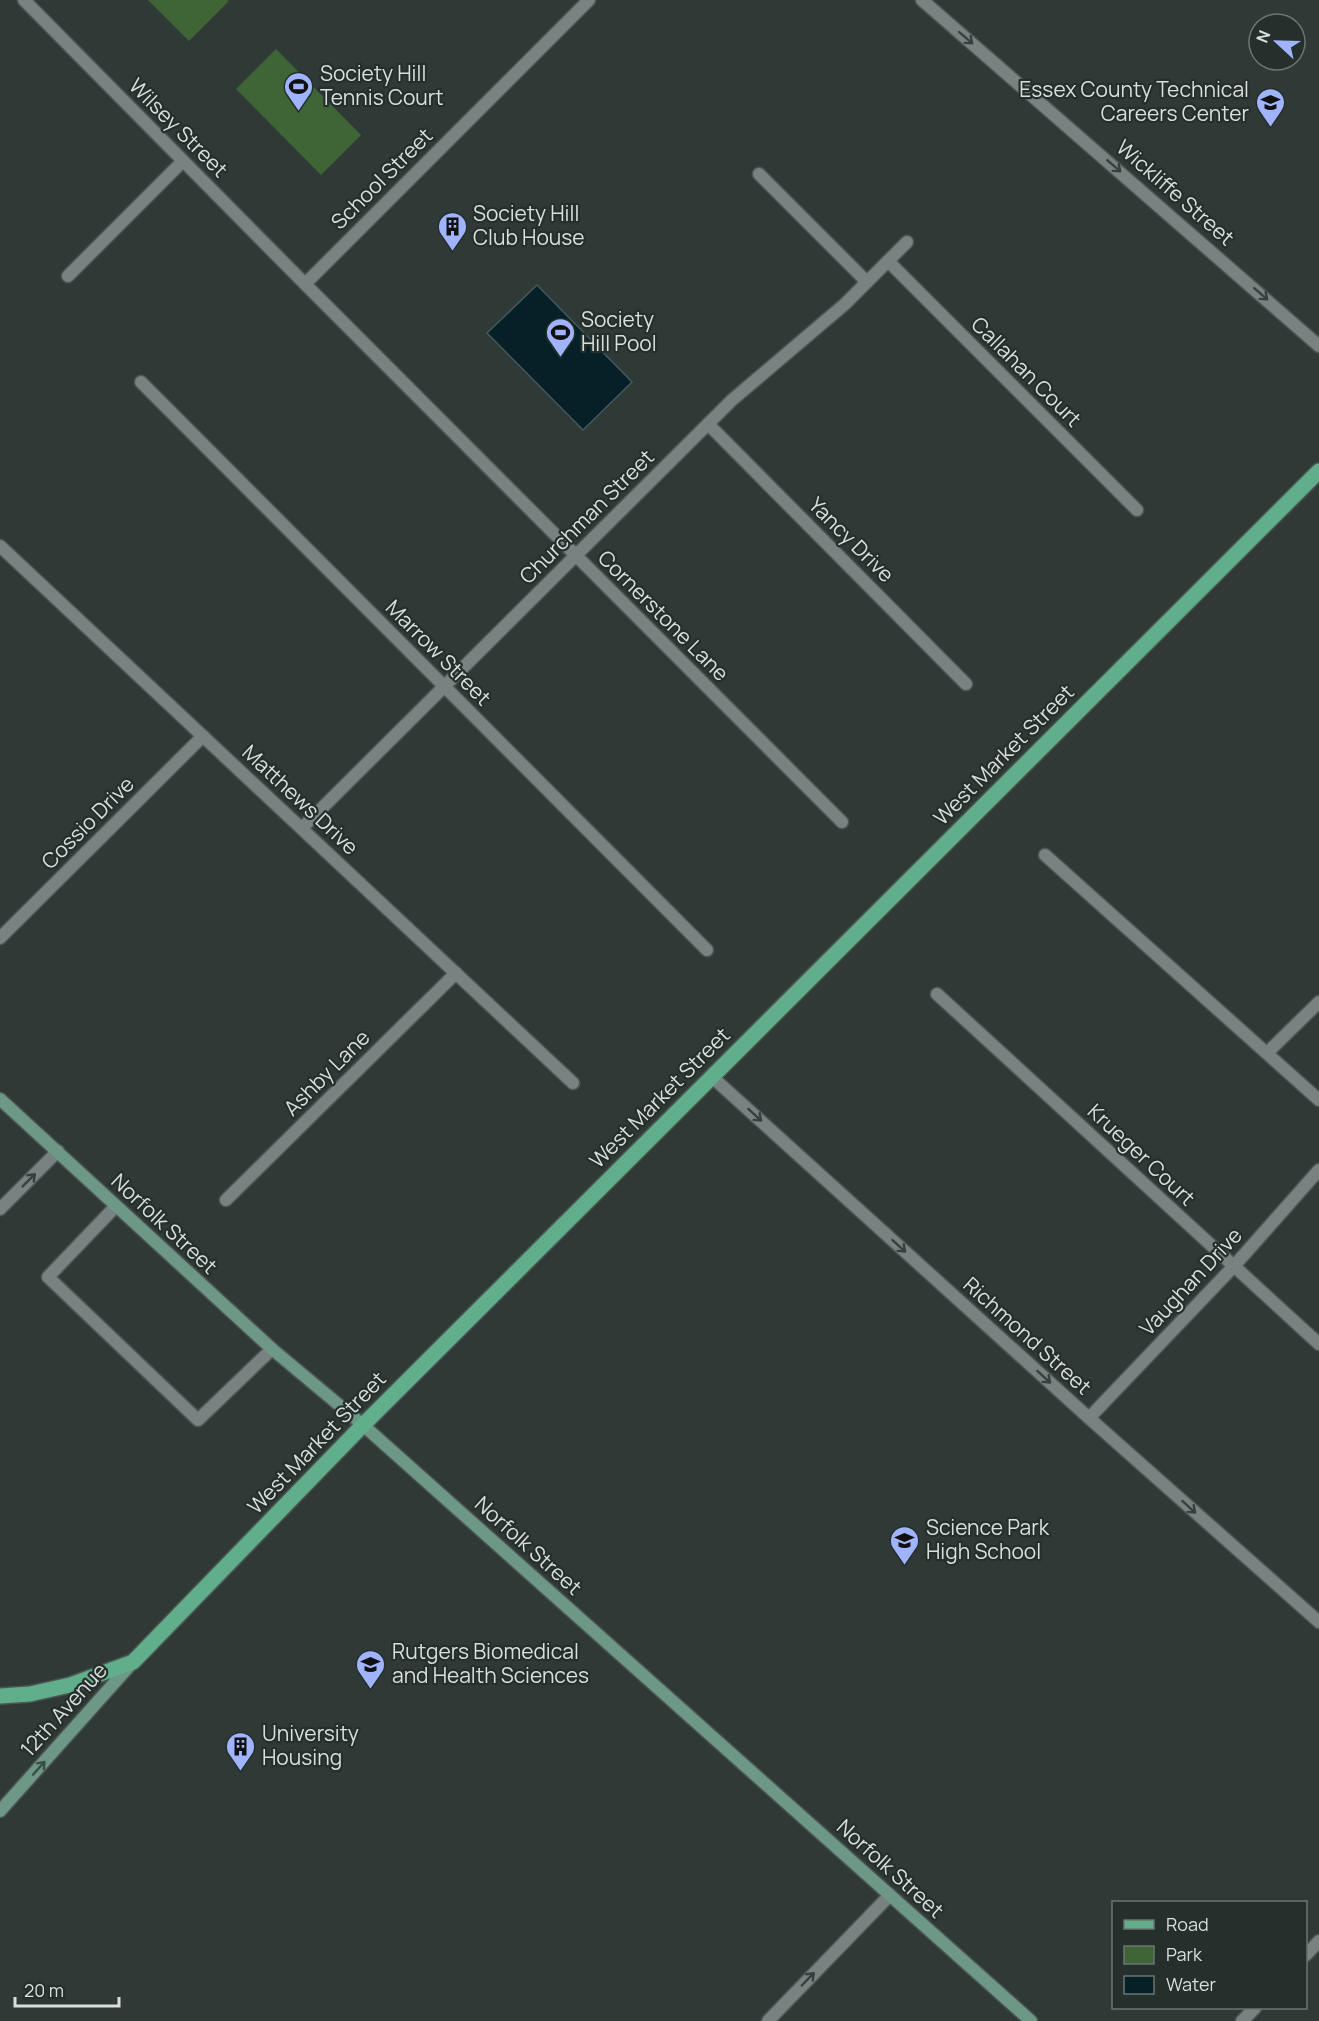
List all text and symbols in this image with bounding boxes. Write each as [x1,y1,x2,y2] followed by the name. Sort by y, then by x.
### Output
[1247,12,1307,72] north arrow
[1251,27,1275,46] text: N
[958,31,973,45] one-way arrow
[320,59,444,111] place label: Society Hill Tennis Court
[283,70,315,112] sports icon: Society Hill Tennis Court
[123,72,234,183] street label: Wilsey Street
[1019,75,1249,127] place label: Essex County Technical Careers Center
[1254,86,1286,128] school or university icon: Essex County Technical Careers Center
[324,121,438,235] street label: School Street
[1111,133,1241,251] street label: Wickliffe Street
[1106,159,1121,173] one-way arrow
[473,199,585,251] place label: Society Hill Club House
[436,210,468,252] building icon: Society Hill Club House
[1253,287,1268,301] one-way arrow
[581,305,657,357] place label: Society Hill Pool
[966,310,1088,432] street label: Callahan Court
[544,316,576,358] sports icon: Society Hill Pool
[513,443,660,590] street label: Churchman Street
[803,491,900,588] street label: Yancy Drive
[592,544,735,687] street label: Cornerstone Lane
[380,594,497,711] street label: Marrow Street
[927,678,1080,831] street label: West Market Street
[237,738,365,860] street label: Matthews Drive
[35,770,140,875] street label: Cossio Drive
[583,1021,736,1174] street label: West Market Street
[277,1023,375,1121] street label: Ashby Lane
[1082,1097,1201,1211] street label: Krueger Court
[747,1108,762,1122] one-way arrow
[106,1167,224,1280] street label: Norfolk Street
[22,1173,36,1188] one-way arrow
[1133,1221,1248,1341] street label: Vaughan Drive
[891,1239,906,1253] one-way arrow
[958,1270,1098,1400] street label: Richmond Street
[241,1365,392,1520] street label: West Market Street
[1036,1370,1051,1384] one-way arrow
[469,1490,588,1601] street label: Norfolk Street
[1181,1500,1196,1514] one-way arrow
[926,1513,1050,1565] place label: Science Park High School
[889,1524,921,1566] school or university icon: Science Park High School
[392,1637,589,1689] place label: Rutgers Biomedical and Health Sciences
[355,1648,387,1690] school or university icon: Rutgers Biomedical and Health Sciences
[14,1656,113,1762] street label: 12th Avenue
[262,1719,359,1771] place label: University Housing
[225,1730,257,1772] building icon: University Housing
[32,1760,46,1775] one-way arrow
[831,1813,950,1924] street label: Norfolk Street
[1112,1901,1307,2009] legend
[1166,1912,1209,1936] text: Road
[1166,1942,1203,1966] text: Park
[15,1970,118,2008] scale bar
[801,1972,816,1987] one-way arrow
[1166,1972,1216,1996] text: Water
[24,1978,64,2002] text: 20 m

